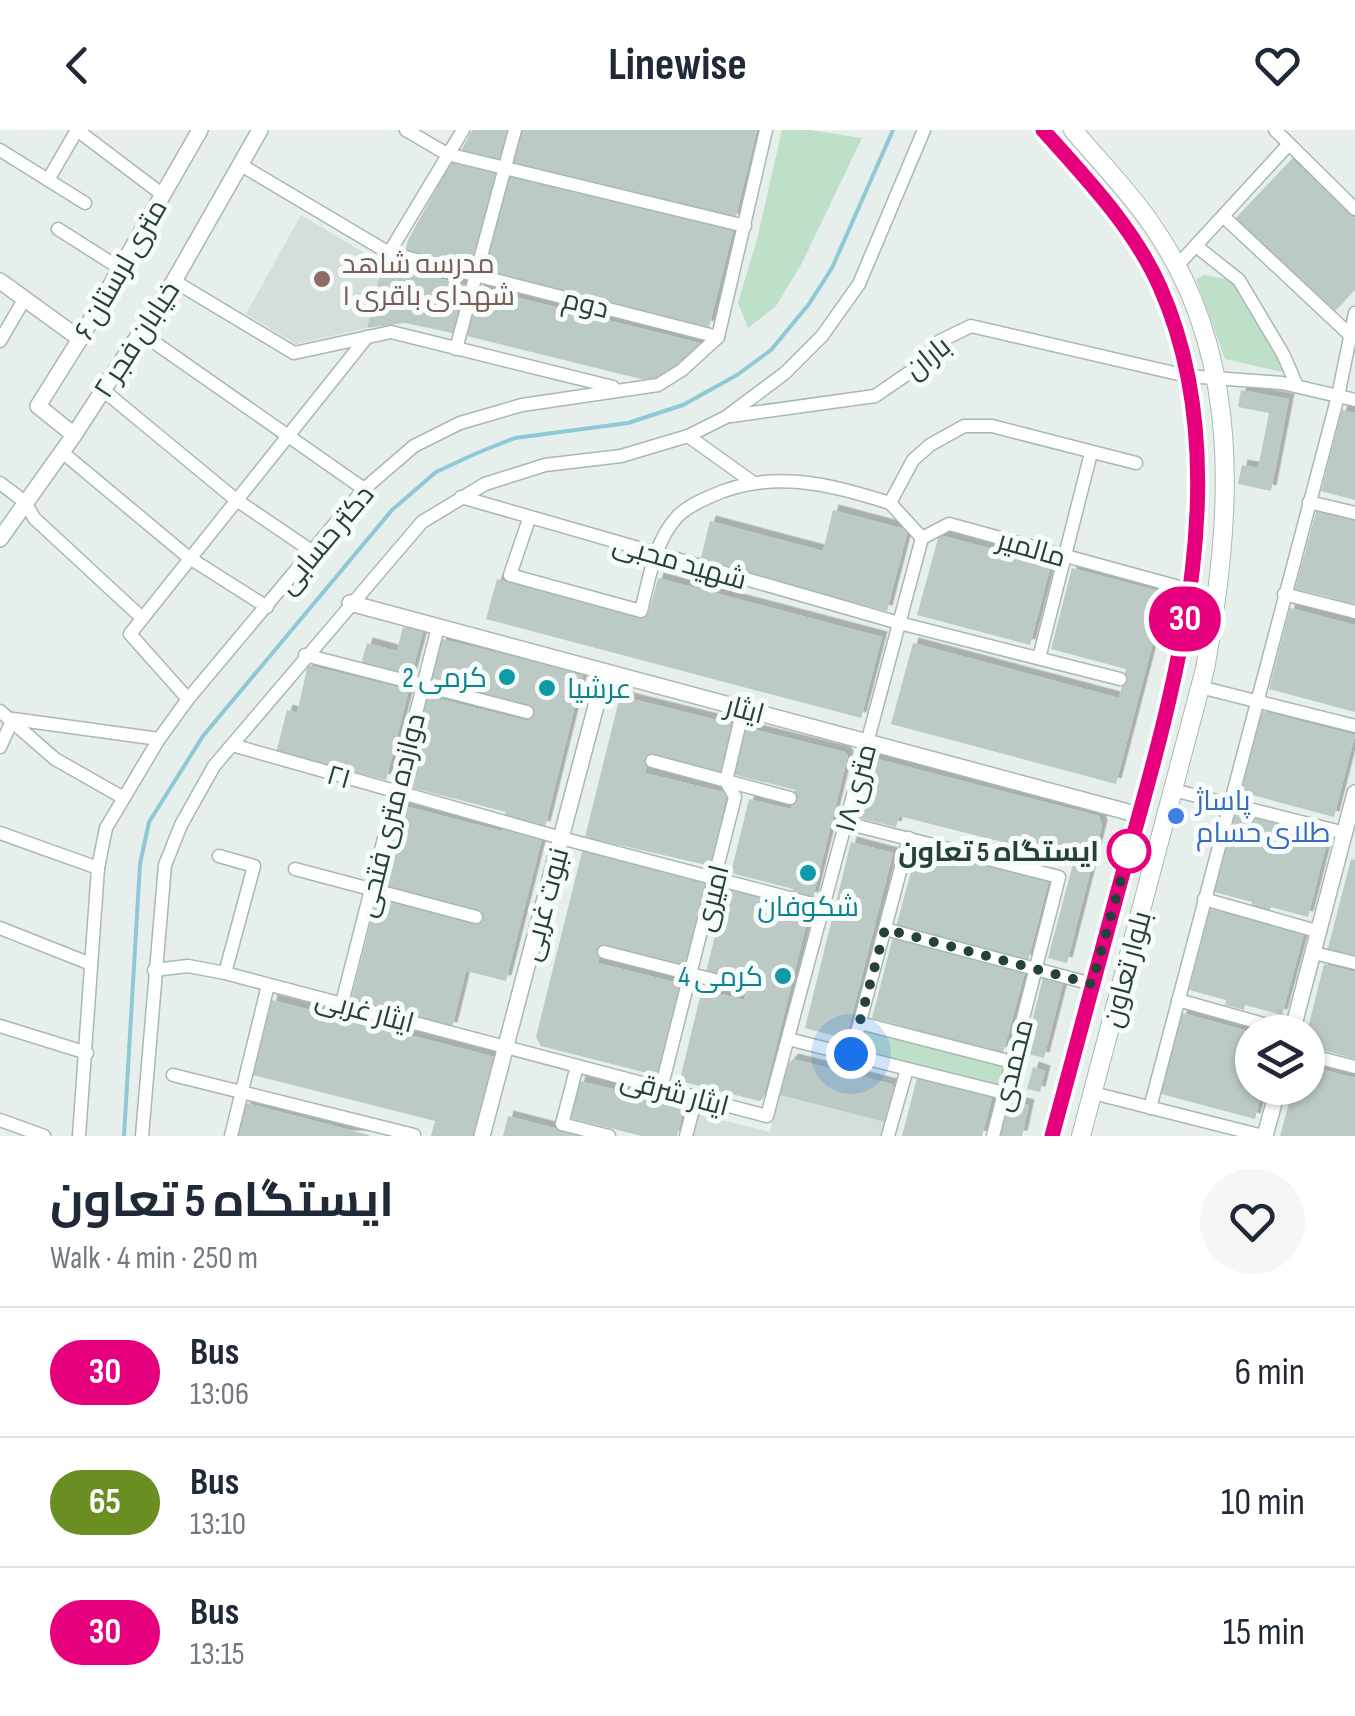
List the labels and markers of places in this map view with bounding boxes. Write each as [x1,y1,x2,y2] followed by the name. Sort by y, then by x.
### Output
[342,248,515,313] place label: مدرسه شاهد شهدای باقری ۱
[311,268,333,290] marker: مدرسه شاهد شهدای باقری ۱
[402,662,487,695] place label: کرمی 2
[496,666,518,688] marker: کرمی 2
[567,673,632,706] place label: عرشیا
[536,677,558,699] marker: عرشیا
[1194,785,1331,852] place label: پاساژ طلای حسام
[1165,805,1187,827] marker: پاساژ طلای حسام
[1108,830,1150,872] marker: ایستگاه 5 تعاون
[898,836,1099,869] place label: ایستگاه 5 تعاون
[797,862,819,884] marker: شکوفان
[757,891,859,924] place label: شکوفان
[678,961,763,994] place label: کرمی 4
[772,965,794,987] marker: کرمی 4

